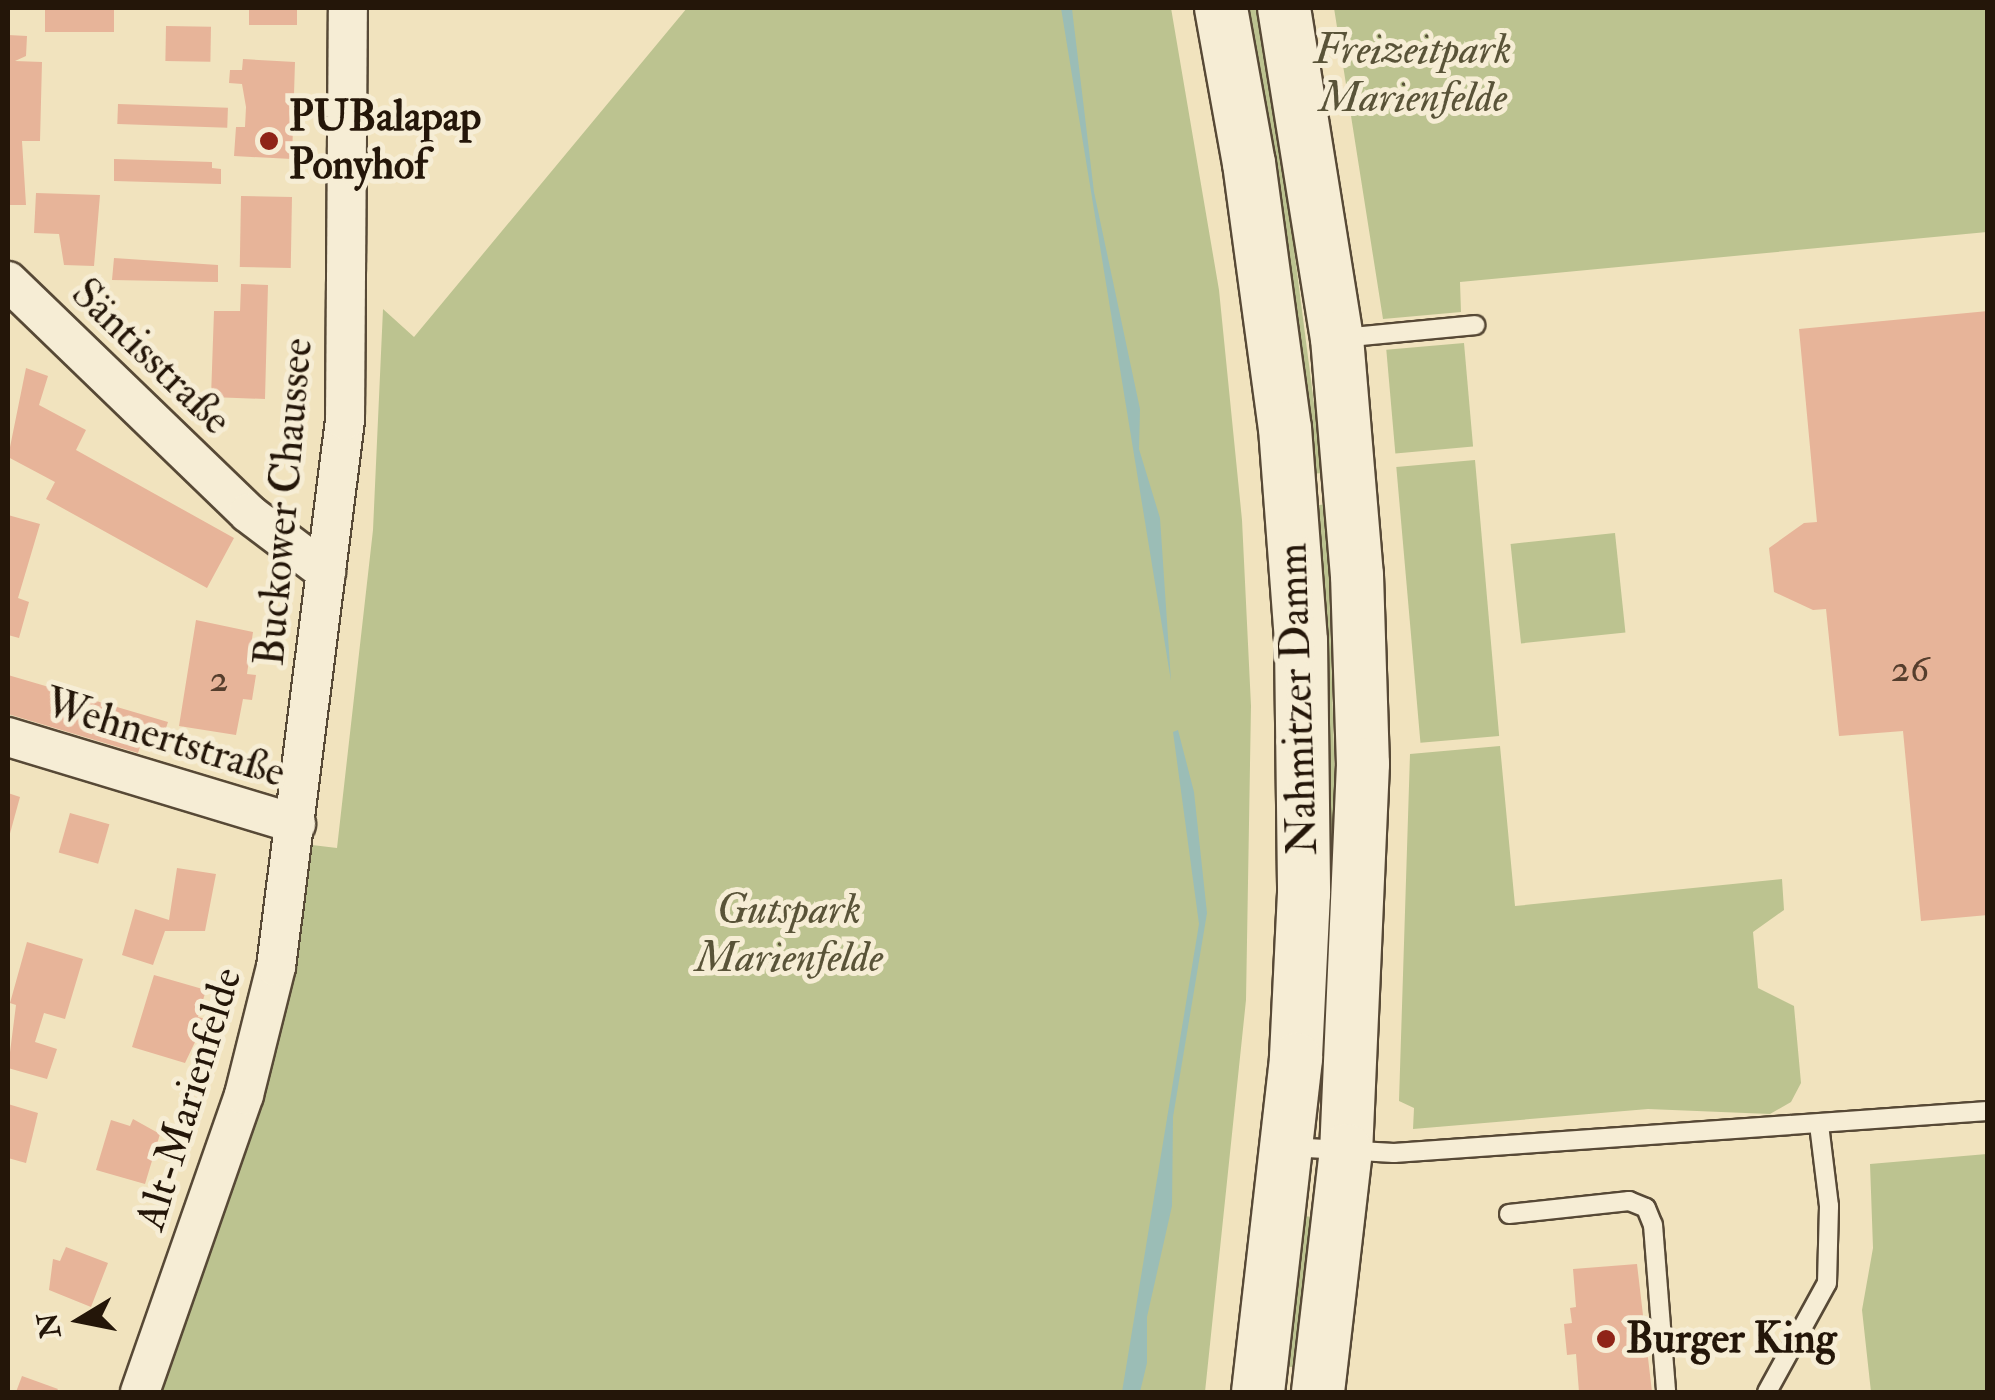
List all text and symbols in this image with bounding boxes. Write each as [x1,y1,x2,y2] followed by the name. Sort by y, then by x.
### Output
[1314,25,1512,124] park label: Freizeitpark Marienfelde
[289,92,481,190] place label: PUBalapap Ponyhof
[258,130,280,152] marker: PUBalapap Ponyhof
[61,269,241,445] street label: Säntisstraße
[245,336,323,668] street label: Buckower Chaussee
[1267,542,1329,856] street label: Nahmitzer Damm
[1891,647,1929,693] house number: 26
[209,657,229,703] house number: 2
[39,678,291,798] street label: Wehnertstraße
[695,885,883,984] park label: Gutspark Marienfelde
[125,962,253,1236] street label: Alt-Marienfelde
[30,1270,130,1370] north arrow
[31,1310,69,1341] text: N
[1626,1314,1836,1364] place label: Burger King
[1595,1328,1617,1350] marker: Burger King

